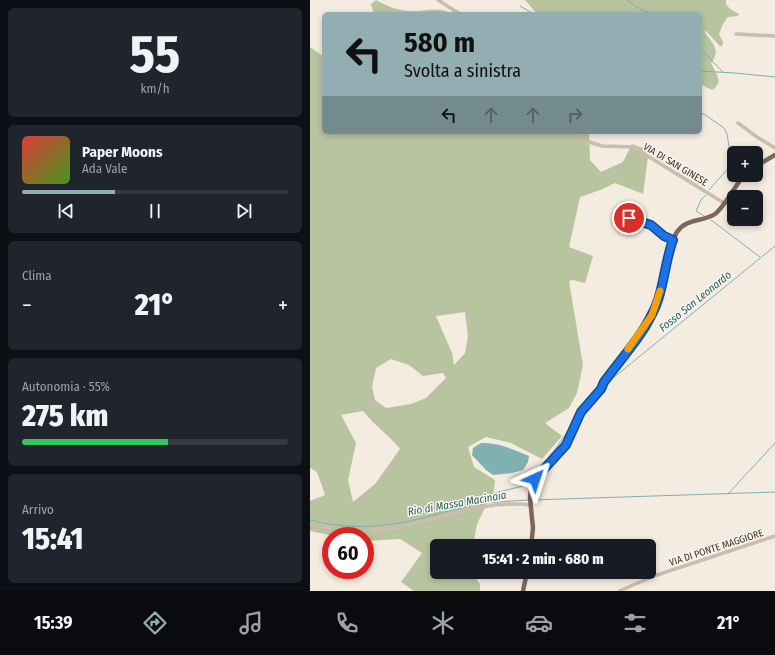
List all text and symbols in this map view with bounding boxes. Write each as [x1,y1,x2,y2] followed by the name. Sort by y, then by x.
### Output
[130,23,180,86] text: 55
[404,26,475,59] text: 580 m
[338,28,390,80] icon: left
[404,60,521,82] text: Svolta a sinistra
[141,81,170,96] text: km/h
[438,104,460,126] icon: left
[480,104,502,126] icon: ahead
[522,104,544,126] icon: ahead
[564,104,586,126] icon: right
[641,141,710,189] street label: VIA DI SAN GINESE
[82,143,163,161] text: Paper Moons
[727,146,763,226] map controls
[727,146,763,182] button: +
[82,161,127,176] text: Ada Vale
[727,190,763,226] button: −
[55,200,77,222] icon: previous
[144,200,166,222] icon: pause
[233,200,255,222] icon: next
[612,201,646,235] pin
[618,207,640,229] icon: arrive
[22,268,52,283] text: Clima
[657,268,734,334] water label: Fosso San Leonardo
[135,287,175,323] text: 21°
[22,292,32,319] text: −
[278,292,288,319] text: +
[22,379,110,394] text: Autonomia · 55%
[22,398,108,434] text: 275 km
[514,458,556,500] position arrow
[407,488,508,519] water label: Rio di Massa Macinaia
[22,502,54,517] text: Arrivo
[22,521,83,557] text: 15:41
[322,527,374,579] speed limit sign: 60
[668,527,765,569] street label: VIA DI PONTE MAGGIORE
[482,550,604,568] text: 15:41 · 2 min · 680 m
[141,609,169,637] icon: directions
[237,609,265,637] icon: music
[333,609,361,637] icon: phone
[429,609,457,637] icon: climate
[525,609,553,637] icon: car
[621,609,649,637] icon: filters
[34,612,73,634] text: 15:39
[717,612,741,634] text: 21°

